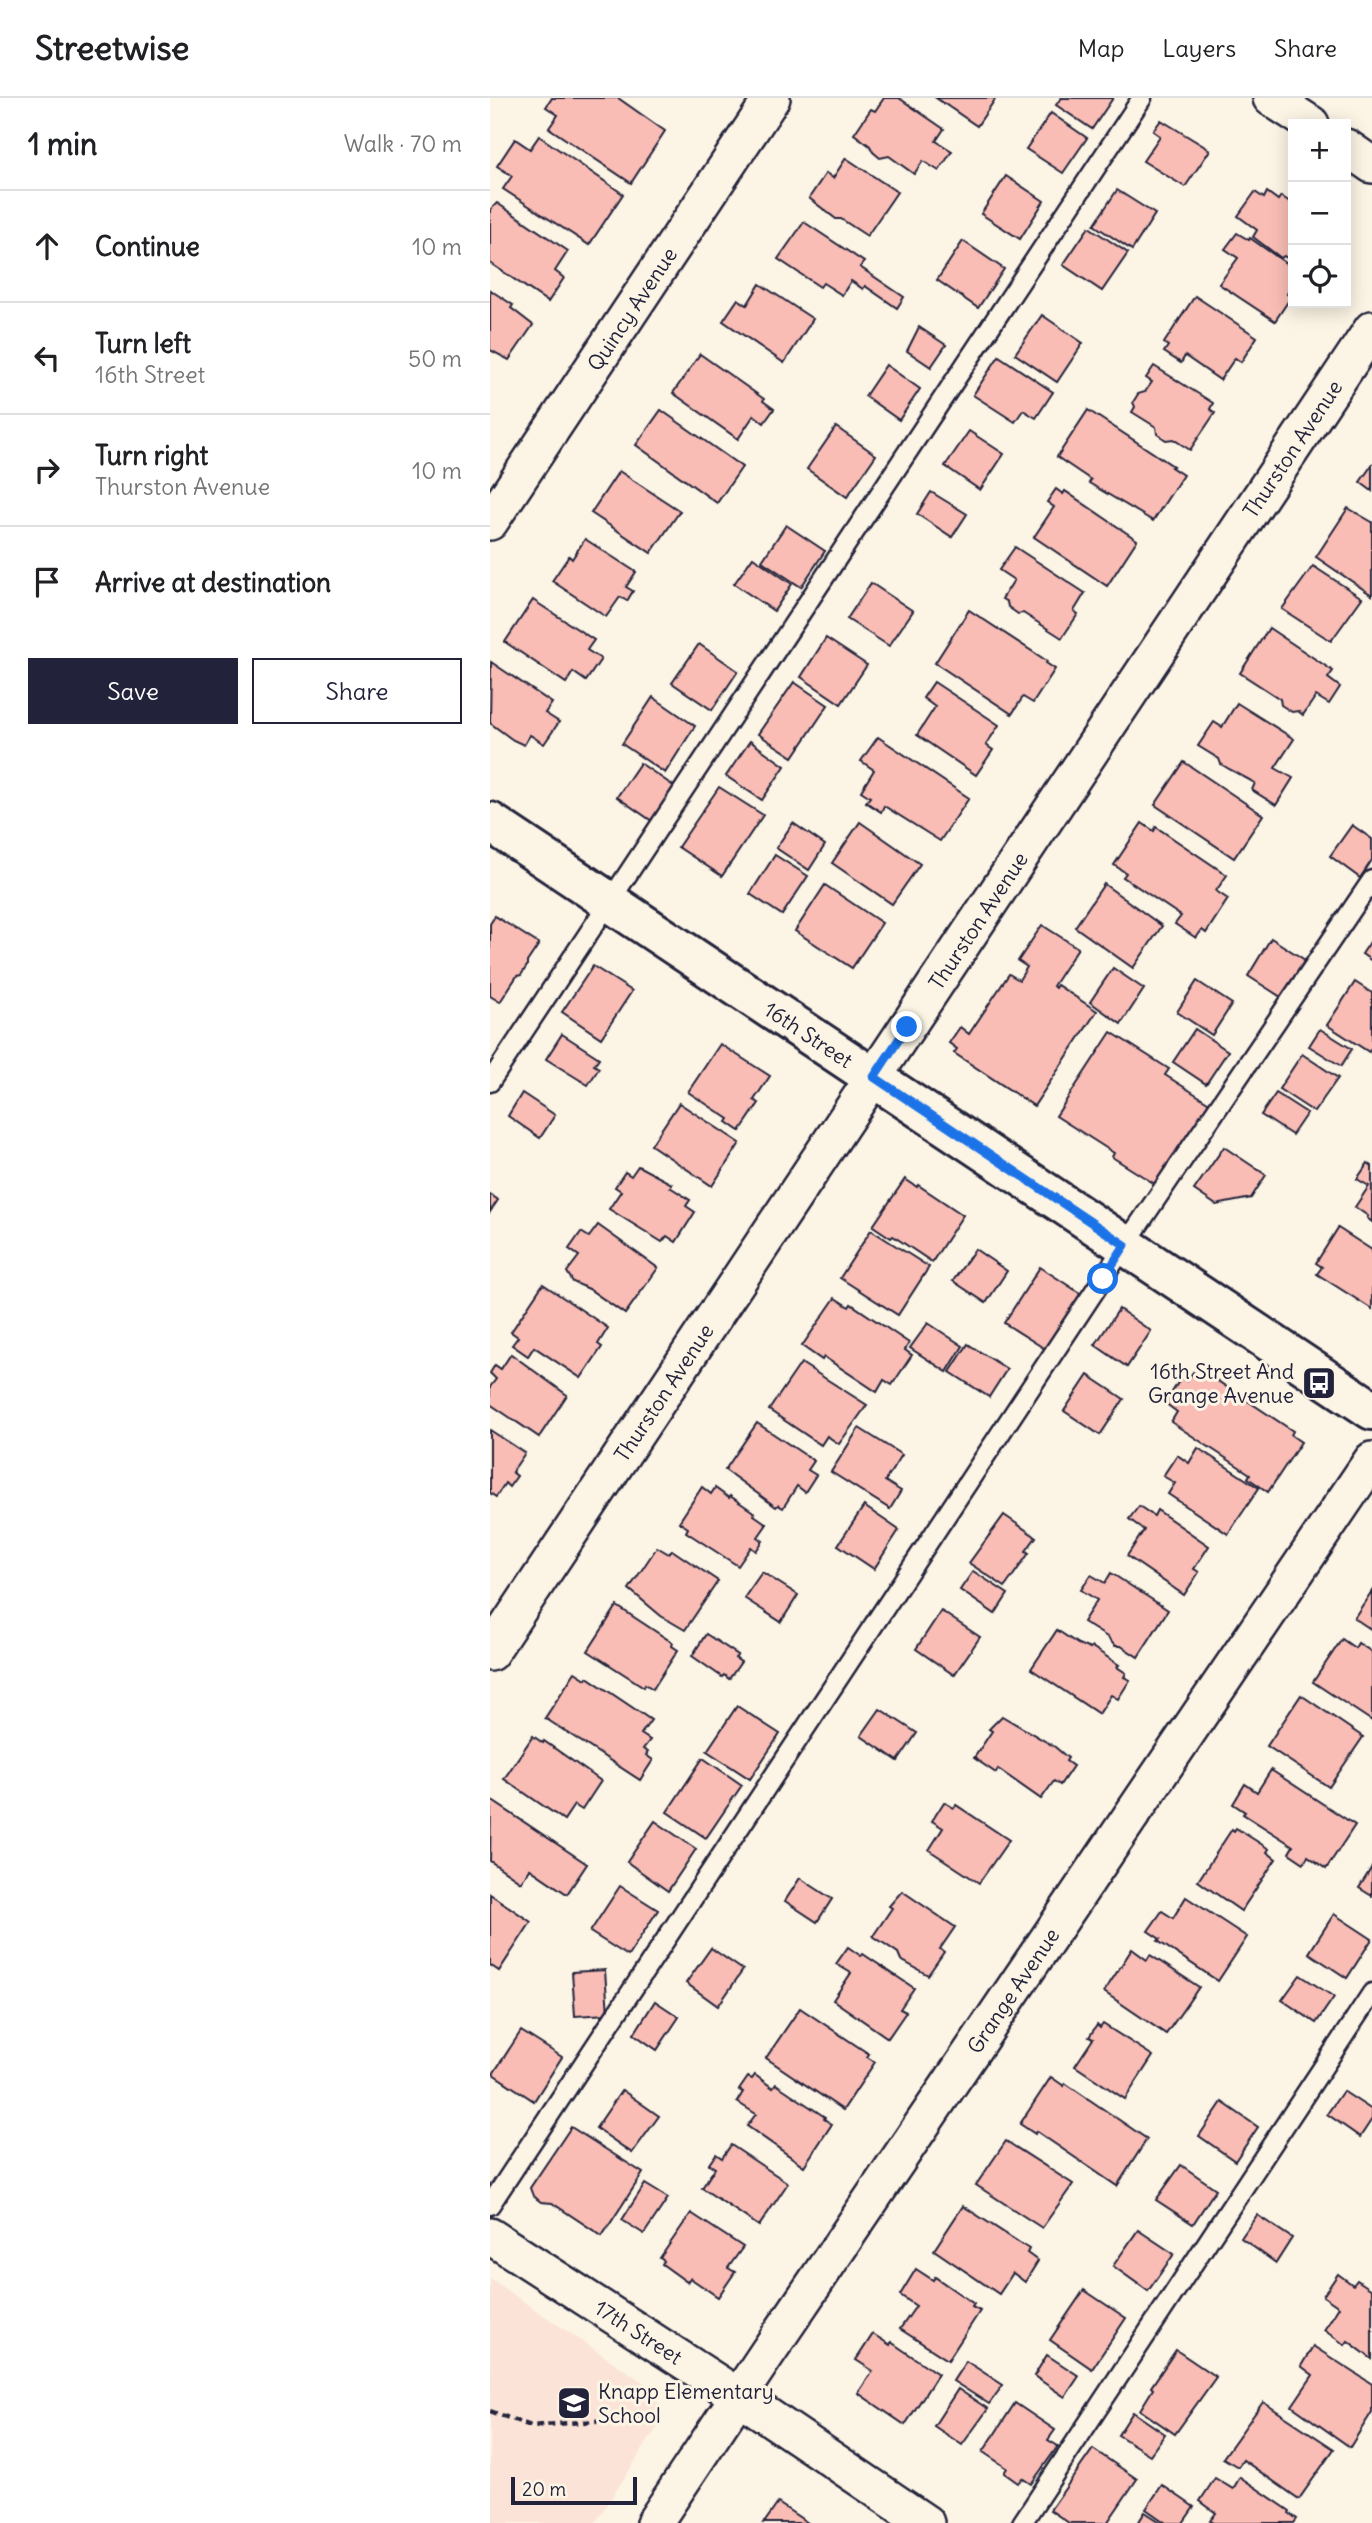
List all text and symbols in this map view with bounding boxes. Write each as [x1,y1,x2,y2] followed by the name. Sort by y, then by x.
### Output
[35,27,189,69] text: Streetwise
[1078,33,1124,63] text: Map
[1162,33,1236,63] text: Layers
[1274,33,1337,63] text: Share
[1288,119,1351,308] map controls
[1288,119,1351,182] button: +
[28,125,97,163] text: 1 min
[344,129,462,158] text: Walk · 70 m
[1288,182,1351,245] button: −
[28,227,66,265] icon: ahead
[95,230,200,263] text: Continue
[412,232,462,261] text: 10 m
[581,242,683,376] street label: Quincy Avenue
[1288,245,1351,308] button: locate
[95,327,191,360] text: Turn left
[28,339,66,377] icon: left
[408,344,462,373] text: 50 m
[95,360,205,389] text: 16th Street
[1237,375,1348,523] street label: Thurston Avenue
[95,439,208,472] text: Turn right
[28,451,66,489] icon: right
[412,456,462,485] text: 10 m
[95,472,270,501] text: Thurston Avenue
[28,563,66,601] icon: arrive
[95,566,331,599] text: Arrive at destination
[28,658,238,724] button: Save
[252,658,462,724] button: Share
[922,847,1033,995] street label: Thurston Avenue
[759,995,858,1074] street label: 16th Street
[891,1011,922,1042] route end
[1087,1263,1118,1294] route start
[608,1318,719,1467] street label: Thurston Avenue
[1148,1358,1294,1409] place label: 16th Street And Grange Avenue
[1300,1364,1338,1402] bus stop icon: 16th Street And Grange Avenue
[961,1922,1065,2059] street label: Grange Avenue
[590,2294,688,2370] street label: 17th Street
[598,2378,774,2429] place label: Knapp Elementary School
[555,2384,593,2422] school or university icon: Knapp Elementary School
[511,2474,637,2506] scale bar
[522,2477,566,2501] text: 20 m

